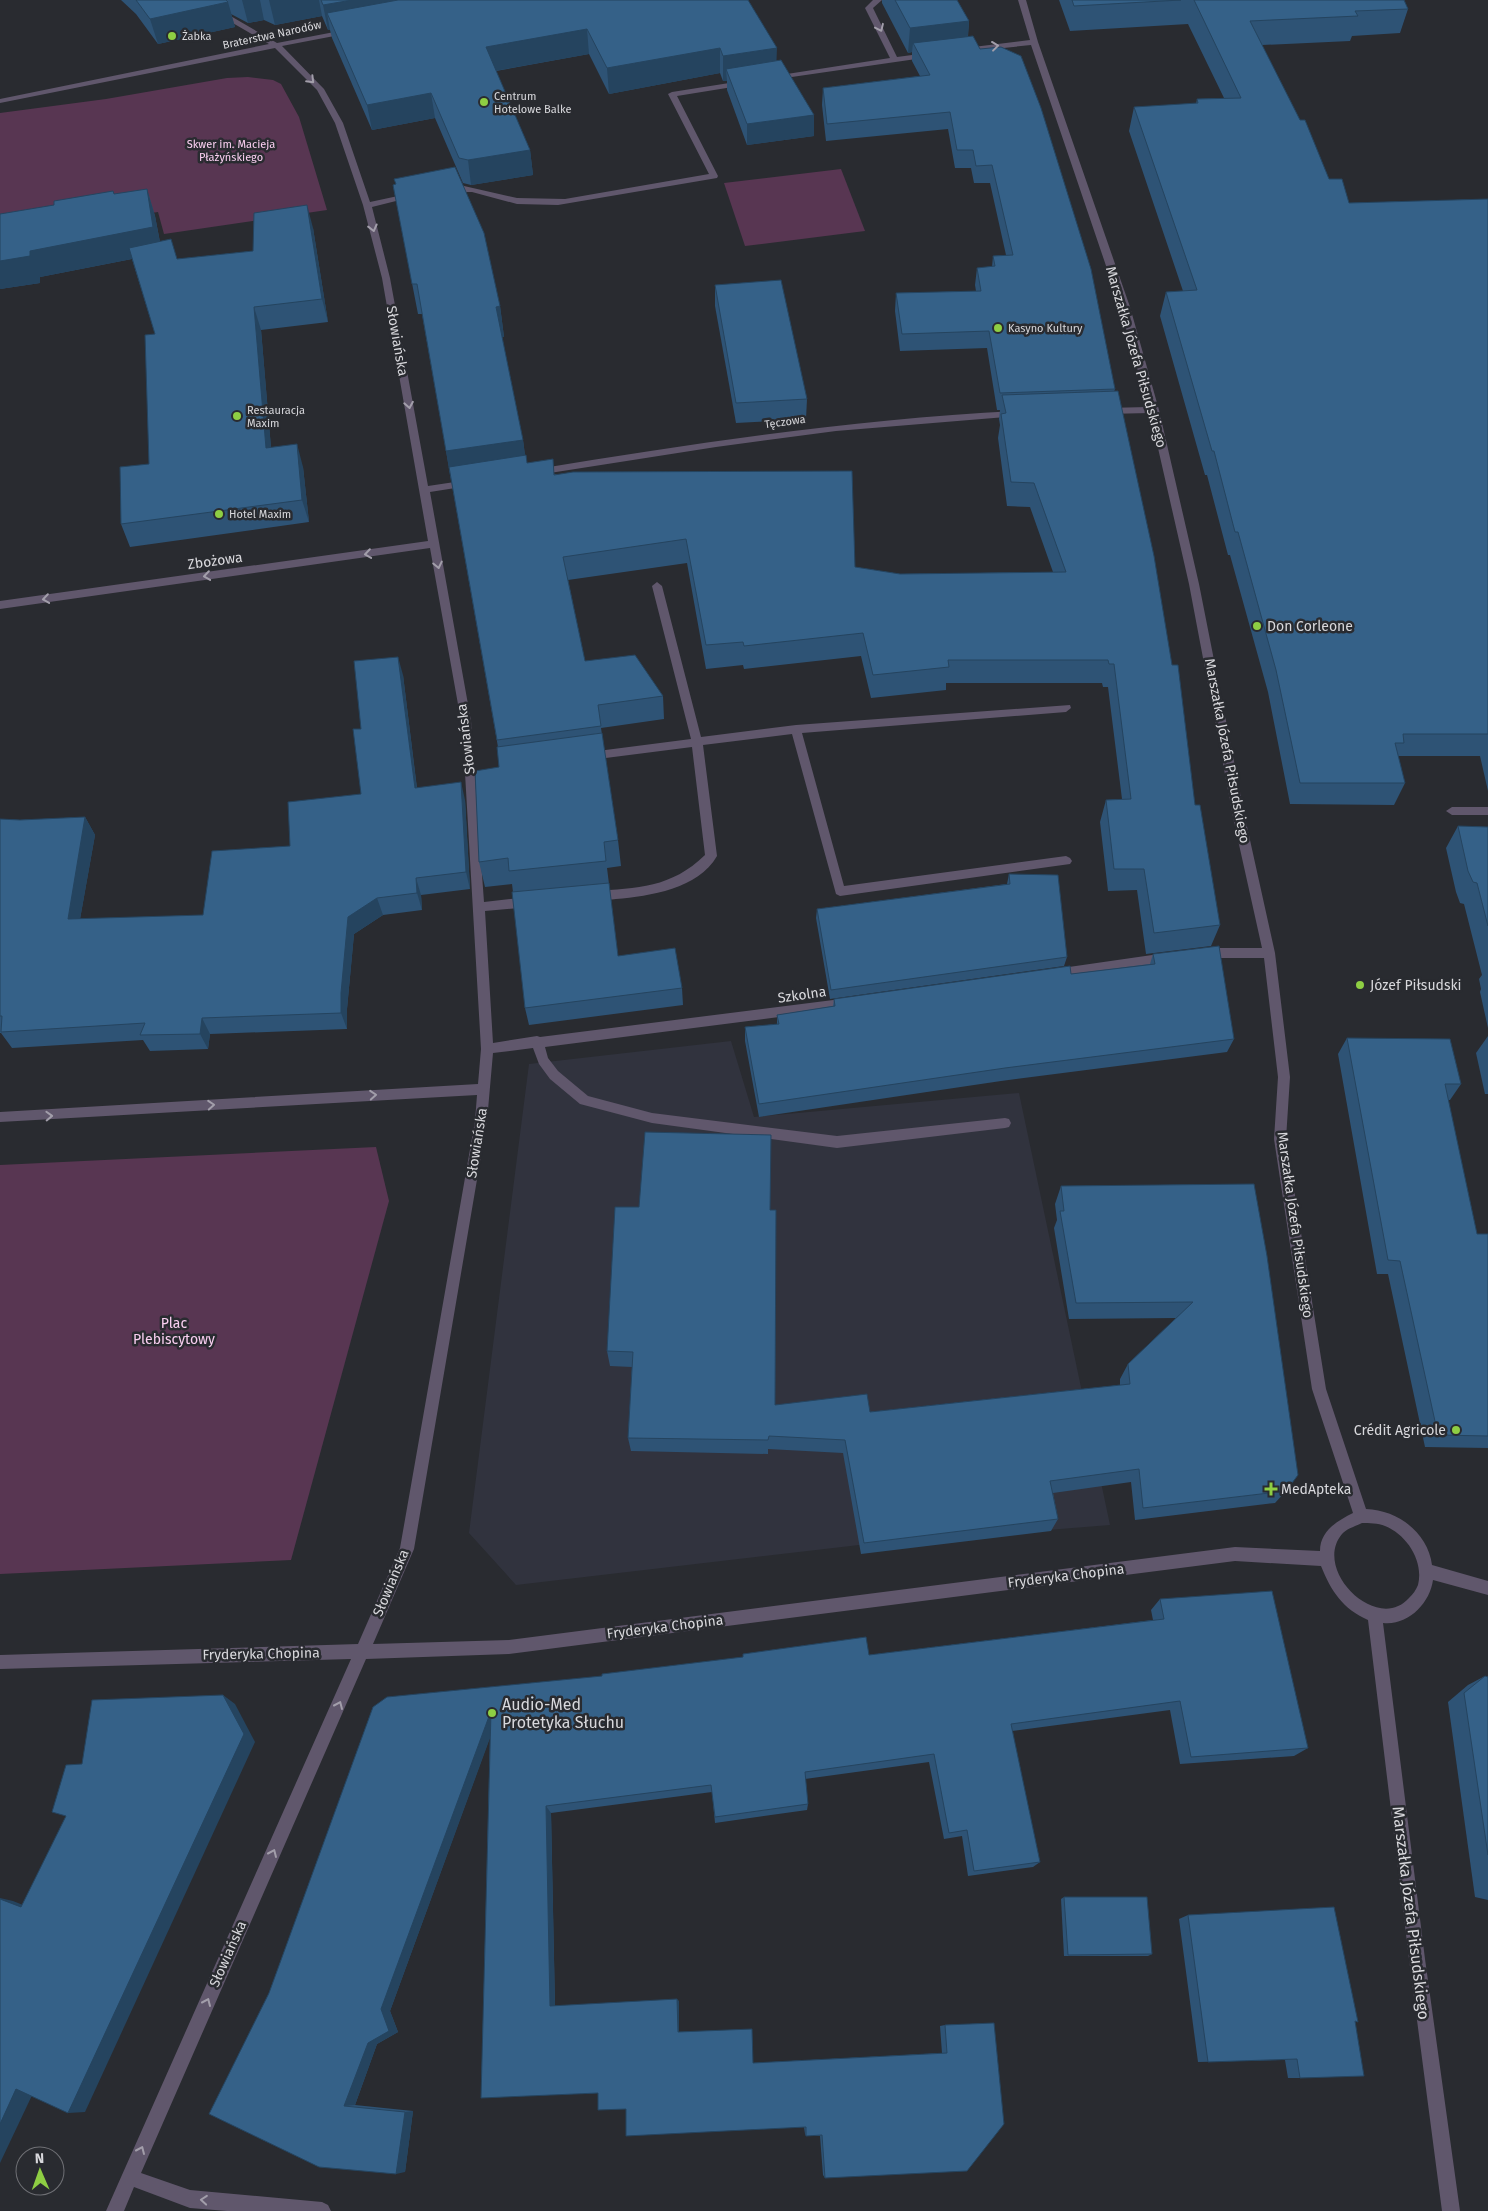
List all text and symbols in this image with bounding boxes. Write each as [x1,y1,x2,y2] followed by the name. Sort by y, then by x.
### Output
[221,18,323,52] street label: Braterstwa Narodów
[874,23,884,32] one-way arrow
[182,29,212,43] place label: Żabka
[166,30,178,42] marker: Żabka
[991,41,999,52] one-way arrow
[306,74,315,83] one-way arrow
[494,90,571,116] place label: Centrum Hotelowe Balke
[478,96,490,108] marker: Centrum Hotelowe Balke
[187,138,275,164] park label: Skwer im. Macieja Płażyńskiego
[368,224,378,232] one-way arrow
[1102,264,1170,450] street label: Marszałka Józefa Piłsudskiego
[382,305,412,377] street label: Słowiańska
[992,322,1004,334] marker: Kasyno Kultury
[1008,322,1083,335] place label: Kasyno Kultury
[403,400,413,409] one-way arrow
[247,404,305,430] place label: Restauracja Maxim
[231,410,243,422] marker: Restauracja Maxim
[764,413,806,431] street label: Tęczowa
[213,508,225,520] marker: Hotel Maxim
[229,508,291,521] place label: Hotel Maxim
[364,548,372,559] one-way arrow
[186,549,244,573] street label: Zbożowa
[432,560,443,569] one-way arrow
[203,570,211,581] one-way arrow
[42,593,51,603] one-way arrow
[1267,618,1353,635] place label: Don Corleone
[1251,620,1263,632] marker: Don Corleone
[1201,657,1253,845] street label: Marszałka Józefa Piłsudskiego
[453,703,479,775] street label: Słowiańska
[1370,977,1462,994] place label: Józef Piłsudski
[1354,979,1366,991] marker: Józef Piłsudski
[777,983,827,1007] street label: Szkolna
[369,1089,377,1100] one-way arrow
[207,1100,215,1111] one-way arrow
[463,1107,491,1179] street label: Słowiańska
[45,1110,53,1121] one-way arrow
[1273,1131,1317,1319] street label: Marszałka Józefa Piłsudskiego
[133,1315,215,1348] park label: Plac Plebiscytowy
[1354,1422,1446,1439] place label: Crédit Agricole
[1450,1424,1462,1436] marker: Crédit Agricole
[1281,1481,1351,1498] place label: MedApteka
[1265,1483,1277,1495] marker: MedApteka
[369,1547,413,1619] street label: Słowiańska
[1007,1560,1125,1592] street label: Fryderyka Chopina
[606,1611,724,1643] street label: Fryderyka Chopina
[202,1644,320,1664] street label: Fryderyka Chopina
[502,1695,624,1732] place label: Audio-Med Protetyka Słuchu
[332,1701,343,1710] one-way arrow
[486,1707,498,1719] marker: Audio-Med Protetyka Słuchu
[1388,1805,1434,2021] street label: Marszałka Józefa Piłsudskiego
[266,1849,277,1858] one-way arrow
[206,1918,250,1990] street label: Słowiańska
[201,1998,211,2007] one-way arrow
[15,2146,65,2196] north arrow
[135,2146,146,2155] one-way arrow
[35,2150,45,2167] text: N
[200,2195,208,2206] one-way arrow

